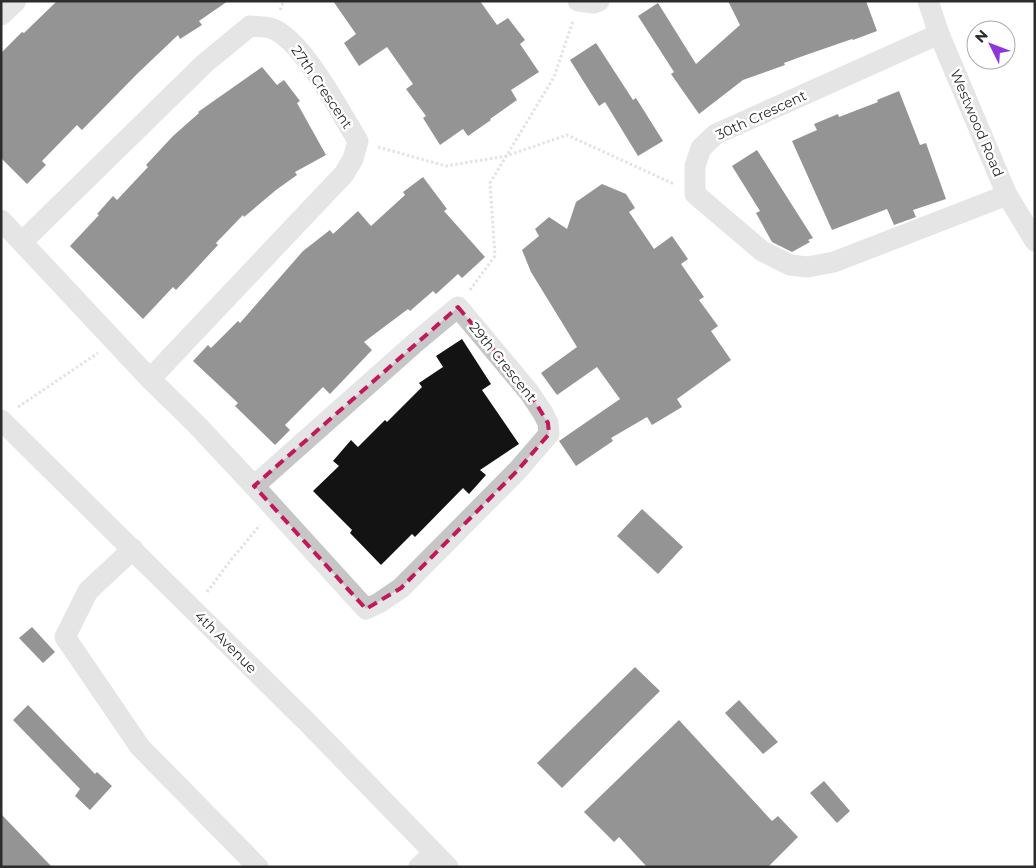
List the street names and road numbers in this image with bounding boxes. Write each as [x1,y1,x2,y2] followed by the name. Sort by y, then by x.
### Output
[287,42,357,132] street label: 27th Crescent
[946,67,1008,179] street label: Westwood Road
[713,86,810,144] street label: 30th Crescent
[465,318,541,406] street label: 29th Crescent
[191,607,261,677] street label: 4th Avenue

